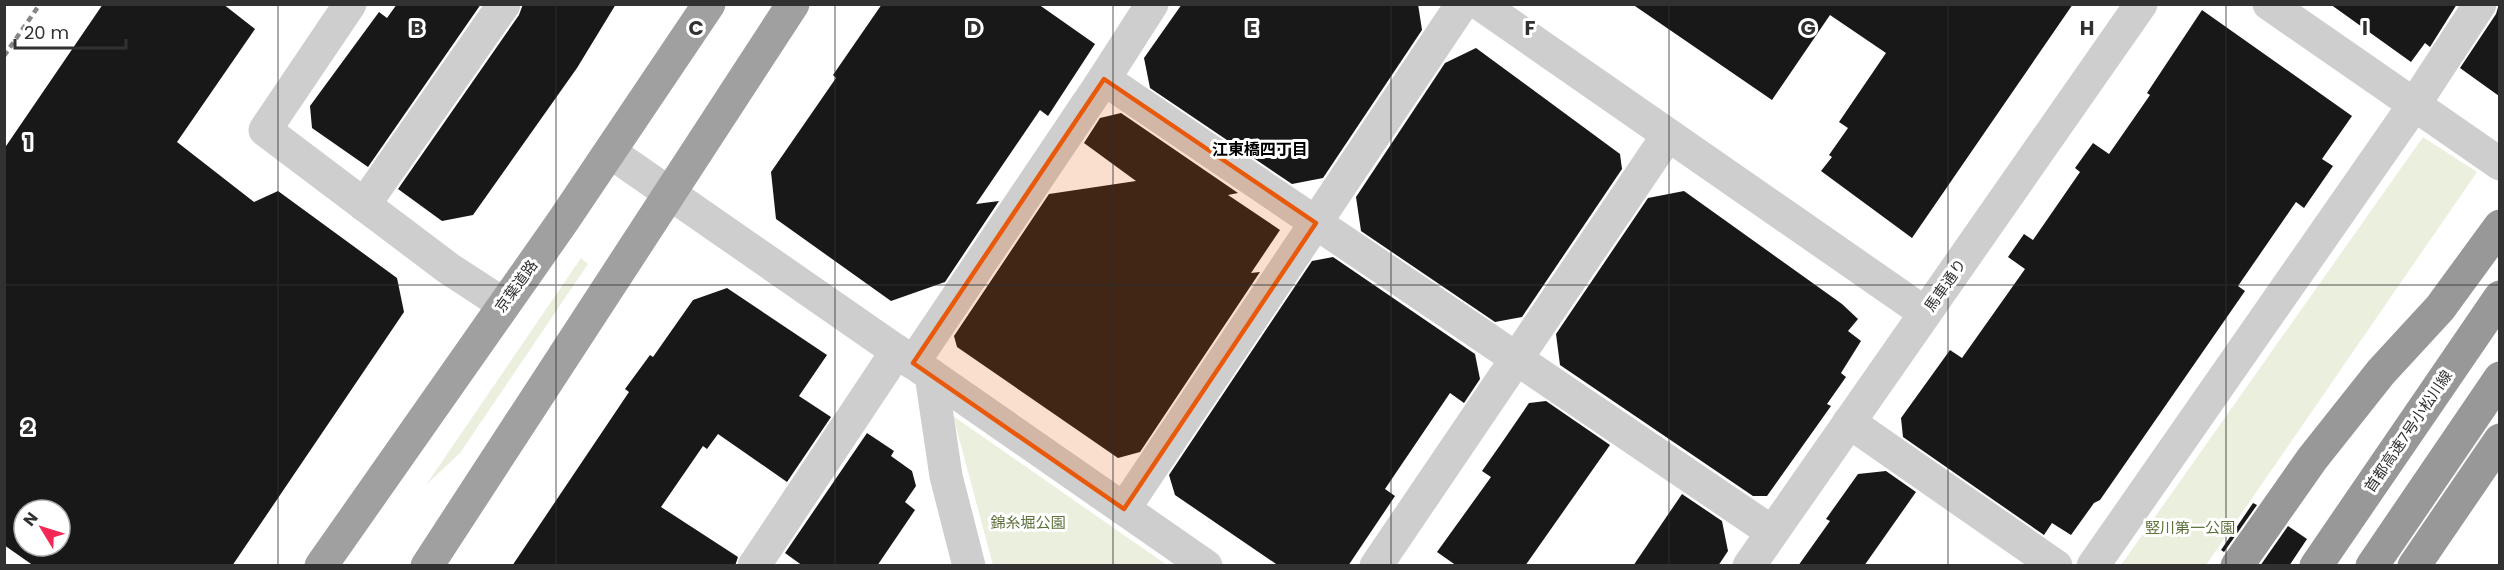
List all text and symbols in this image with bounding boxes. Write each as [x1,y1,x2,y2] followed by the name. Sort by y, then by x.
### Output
[15,12,126,50] scale bar
[410,14,424,42] text: B
[688,14,704,42] text: C
[967,14,981,42] text: D
[1247,14,1257,42] text: E
[1525,14,1536,42] text: F
[1800,14,1816,42] text: G
[2080,14,2094,42] text: H
[2362,14,2368,42] text: I
[24,20,69,45] text: 20 m
[24,128,32,156] text: 1
[1212,138,1308,161] district label: 江東橋四丁目
[1919,254,1971,316] street label: 馬車通り
[490,256,542,316] street label: 京葉道路
[2359,366,2457,496] street label: 首都高速7号小松川線
[22,413,34,441] text: 2
[12,498,72,558] north arrow
[18,507,43,531] text: N
[990,512,1066,533] park label: 錦糸堀公園
[2145,517,2235,538] park label: 竪川第一公園

